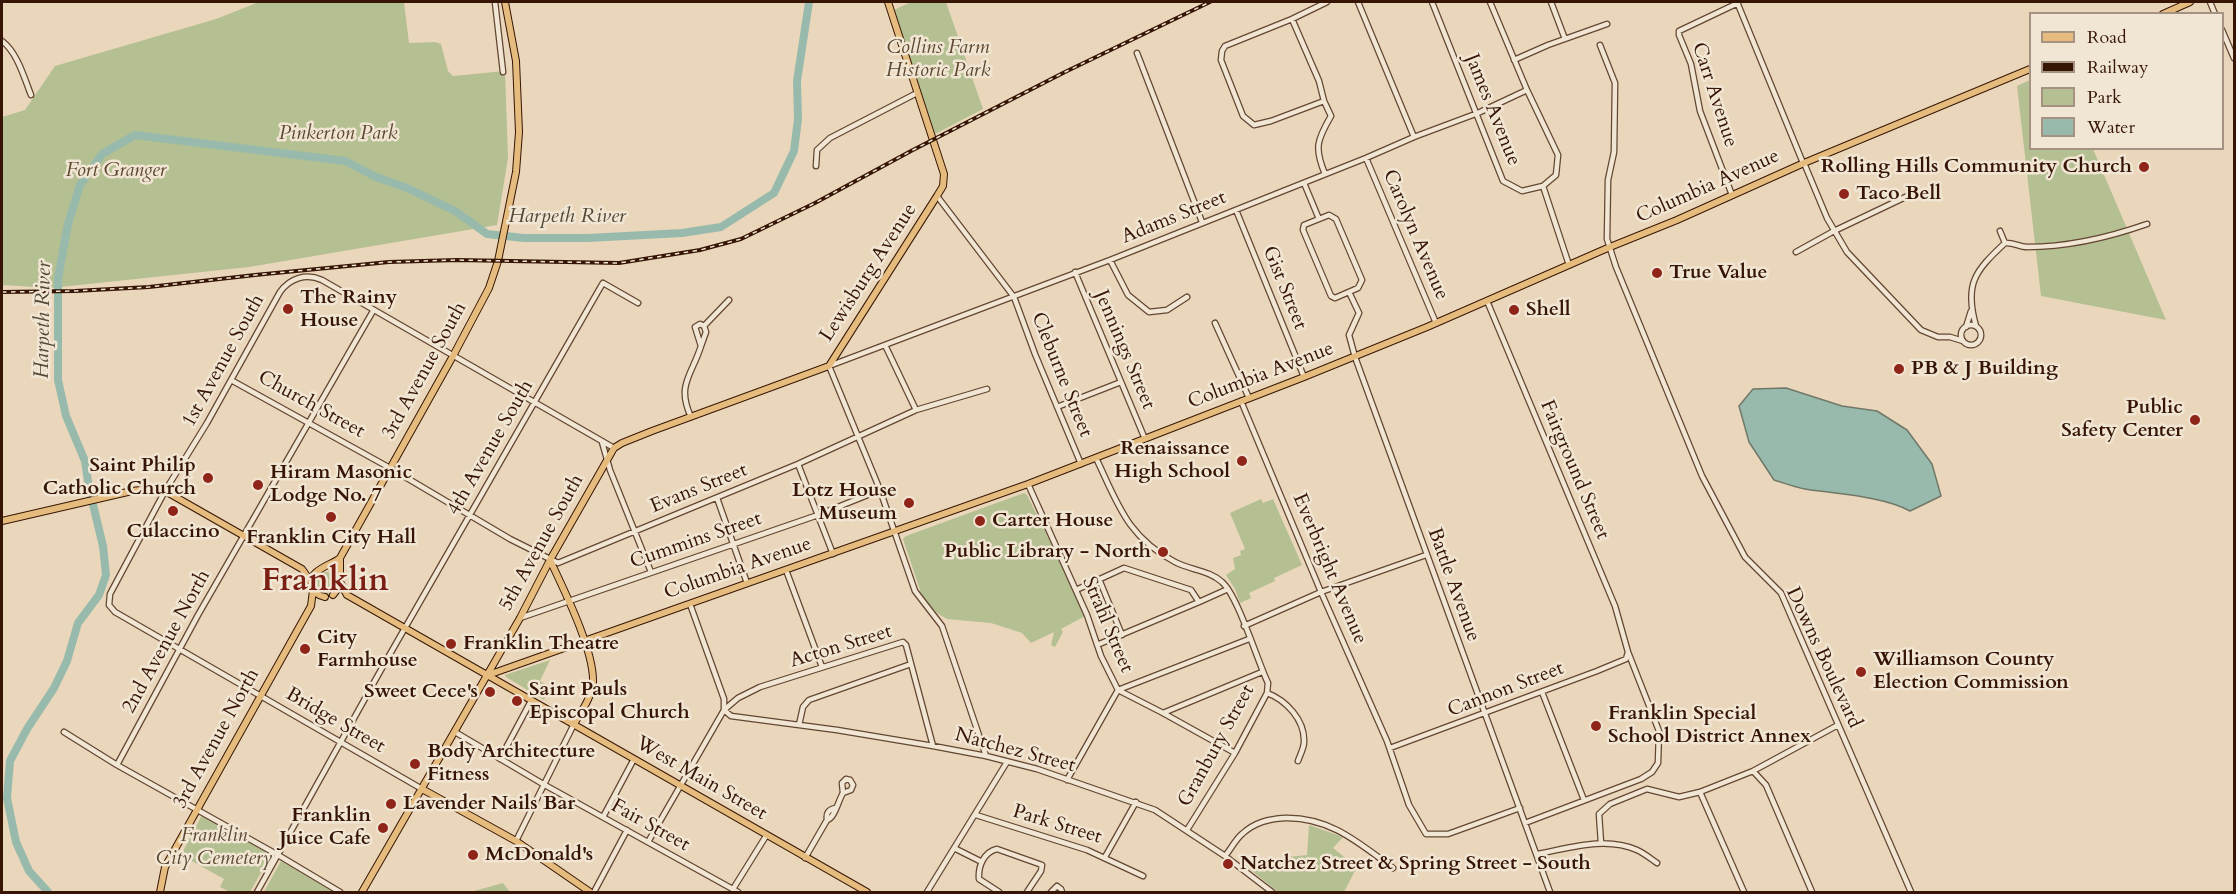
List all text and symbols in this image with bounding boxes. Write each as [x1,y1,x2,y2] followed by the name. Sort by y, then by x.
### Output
[2029,12,2224,150] legend
[2087,25,2127,50] text: Road
[886,36,990,83] park label: Collins Farm Historic Park
[1686,40,1742,150] street label: Carr Avenue
[1459,51,1525,169] street label: James Avenue
[2087,55,2149,80] text: Railway
[2087,85,2122,110] text: Park
[2087,115,2135,140] text: Water
[279,122,397,146] park label: Pinkerton Park
[1633,145,1783,229] street label: Columbia Avenue
[1821,155,2132,179] place label: Rolling Hills Community Church
[66,159,166,183] park label: Fort Granger
[2137,160,2151,174] marker: Rolling Hills Community Church
[1377,166,1453,304] street label: Carolyn Avenue
[1856,182,1941,206] place label: Taco Bell
[1118,186,1230,250] street label: Adams Street
[1837,187,1851,201] marker: Taco Bell
[815,199,923,347] street label: Lewisburg Avenue
[508,204,626,230] water label: Harpeth River
[1256,243,1312,333] street label: Gist Street
[30,261,58,379] water label: Harpeth River
[1669,261,1767,285] place label: True Value
[1650,266,1664,280] marker: True Value
[300,286,397,333] place label: The Rainy House
[1088,287,1160,413] street label: Jennings Street
[178,290,270,432] street label: 1st Avenue South
[377,298,473,444] street label: 3rd Avenue South
[1526,298,1571,322] place label: Shell
[281,302,295,316] marker: The Rainy House
[1507,303,1521,317] marker: Shell
[1025,309,1097,441] street label: Cleburne Street
[1185,337,1337,415] street label: Columbia Avenue
[1911,357,2058,381] place label: PB & J Building
[1892,362,1906,376] marker: PB & J Building
[254,366,368,444] street label: Church Street
[443,376,539,520] street label: 4th Avenue South
[2061,396,2183,443] place label: Public Safety Center
[1534,397,1614,543] street label: Fairground Street
[2188,413,2202,427] marker: Public Safety Center
[1114,437,1230,484] place label: Renaissance High School
[43,454,196,501] place label: Saint Philip Catholic Church
[1235,454,1249,468] marker: Renaissance High School
[647,459,751,519] street label: Evans Street
[270,461,412,508] place label: Hiram Masonic Lodge No. 7
[201,471,215,485] marker: Saint Philip Catholic Church
[495,471,589,615] street label: 5th Avenue South
[251,478,265,492] marker: Hiram Masonic Lodge No. 7
[792,479,897,526] place label: Lotz House Museum
[1286,490,1372,648] street label: Everbright Avenue
[902,496,916,510] marker: Lotz House Museum
[166,504,180,518] marker: Culaccino
[627,507,765,575] street label: Cummins Street
[992,509,1113,533] place label: Carter House
[324,510,338,524] marker: Franklin City Hall
[973,514,987,528] marker: Carter House
[126,520,220,544] place label: Culaccino
[1421,525,1485,645] street label: Battle Avenue
[246,526,416,550] place label: Franklin City Hall
[661,533,815,605] street label: Columbia Avenue
[944,540,1151,564] place label: Public Library - North
[1156,545,1170,559] marker: Public Library - North
[261,564,389,602] district label: Franklin
[118,566,216,718] street label: 2nd Avenue North
[1076,573,1138,677] street label: Strahl Street
[1780,584,1866,732] street label: Downs Boulevard
[787,620,895,674] street label: Acton Street
[317,626,418,673] place label: City Farmhouse
[463,632,619,656] place label: Franklin Theatre
[444,637,458,651] marker: Franklin Theatre
[298,642,312,656] marker: City Farmhouse
[1873,648,2069,695] place label: Williamson County Election Commission
[1445,657,1567,723] street label: Cannon Street
[169,665,265,813] street label: 3rd Avenue North
[1854,665,1868,679] marker: Williamson County Election Commission
[529,678,690,725] place label: Saint Pauls Episcopal Church
[364,680,478,704] place label: Sweet Cece's
[1173,681,1261,811] street label: Granbury Street
[281,683,389,759] street label: Bridge Street
[483,685,497,699] marker: Sweet Cece's
[510,694,524,708] marker: Saint Pauls Episcopal Church
[1608,702,1811,749] place label: Franklin Special School District Annex
[1589,719,1603,733] marker: Franklin Special School District Annex
[952,723,1078,779] street label: Natchez Street
[631,732,771,826] street label: West Main Street
[427,740,595,787] place label: Body Architecture Fitness
[408,757,422,771] marker: Body Architecture Fitness
[403,792,575,816] place label: Lavender Nails Bar
[606,795,694,857] street label: Fair Street
[384,797,398,811] marker: Lavender Nails Bar
[1010,800,1104,850] street label: Park Street
[279,804,371,851] place label: Franklin Juice Cafe
[376,821,390,835] marker: Franklin Juice Cafe
[156,824,272,871] park label: Franklin City Cemetery
[485,843,593,867] place label: McDonald's
[466,848,480,862] marker: McDonald's
[1240,852,1591,876] place label: Natchez Street & Spring Street - South
[1221,857,1235,871] marker: Natchez Street & Spring Street - South

